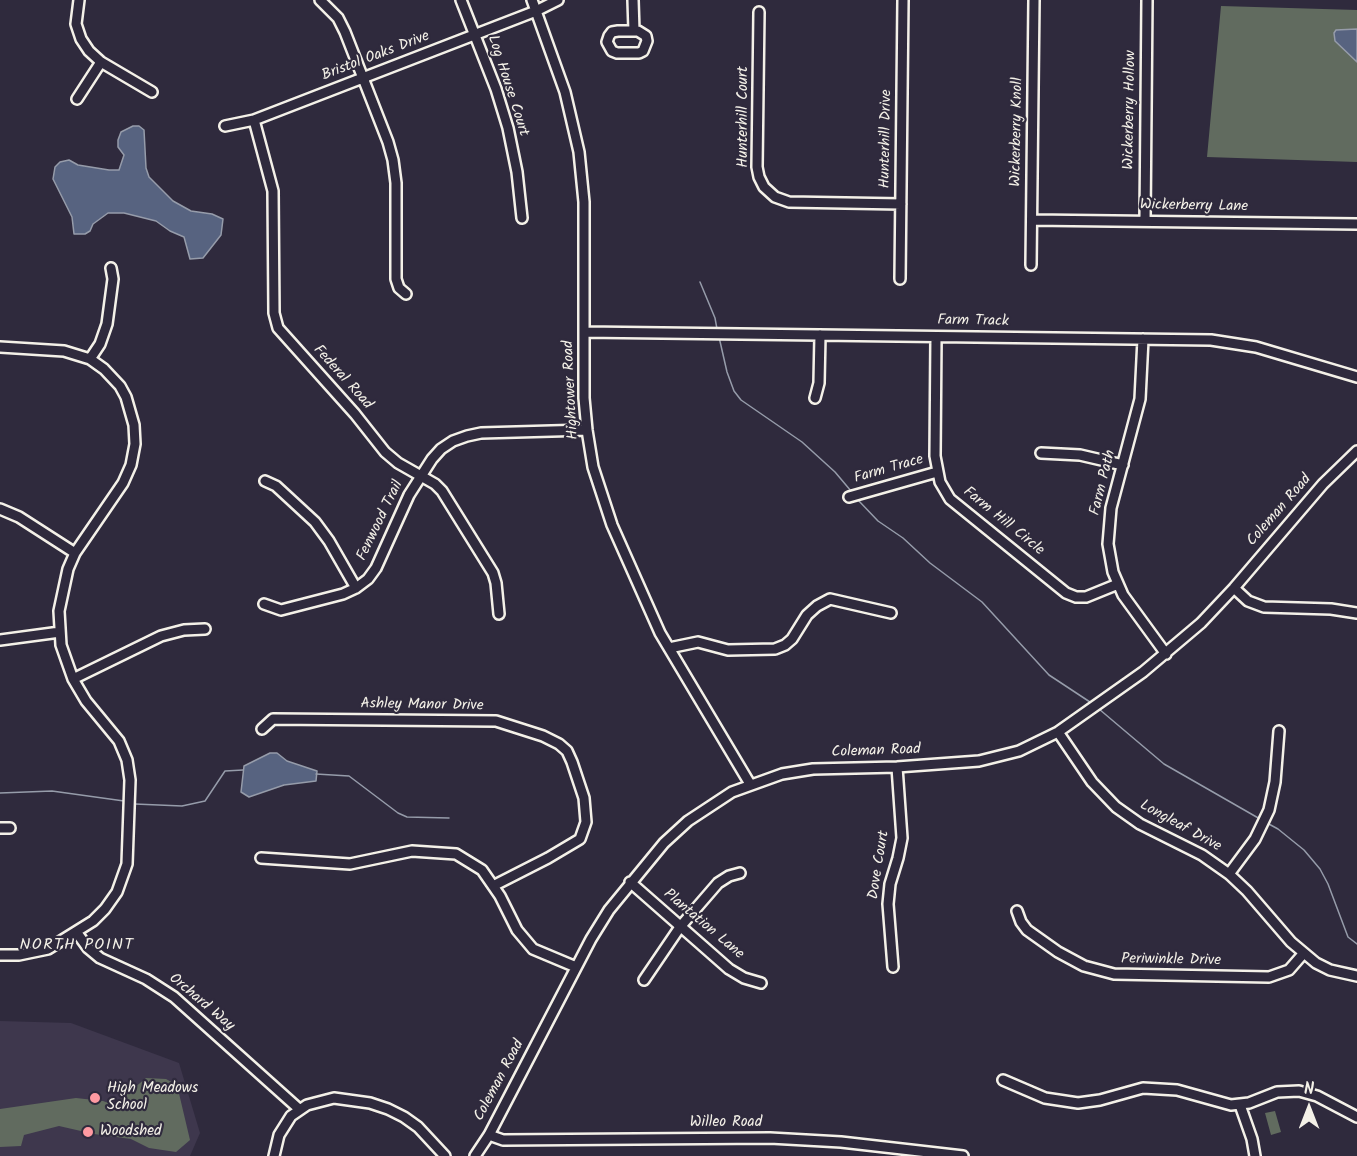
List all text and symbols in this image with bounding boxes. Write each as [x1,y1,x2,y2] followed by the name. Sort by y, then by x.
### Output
[320,28,432,86] street label: Bristol Oaks Drive
[482,33,532,139] street label: Log House Court
[1121,50,1141,170] street label: Wickerberry Hollow
[735,66,753,168] street label: Hunterhill Court
[1008,77,1028,187] street label: Wickerberry Knoll
[877,89,897,189] street label: Hunterhill Drive
[1140,197,1248,217] street label: Wickerberry Lane
[937,312,1009,332] street label: Farm Track
[560,340,584,440] street label: Hightower Road
[308,342,376,414] street label: Federal Road
[1087,448,1121,518] street label: Farm Path
[852,452,926,488] street label: Farm Trace
[1244,471,1316,551] street label: Coleman Road
[354,478,408,564] street label: Fenwood Trail
[959,484,1047,560] street label: Farm Hill Circle
[360,696,484,716] street label: Ashley Manor Drive
[831,741,921,763] street label: Coleman Road
[1136,797,1224,857] street label: Longleaf Drive
[866,829,894,901] street label: Dove Court
[659,886,747,964] street label: Plantation Lane
[19,936,135,956] district label: NORTH POINT
[1121,951,1221,971] street label: Periwinkle Drive
[165,970,237,1036] street label: Orchard Way
[471,1037,529,1125] street label: Coleman Road
[1304,1077,1314,1102] text: N
[1279,1078,1339,1138] north arrow
[107,1080,198,1115] place label: High Meadows School
[88,1091,102,1105] marker: High Meadows School
[690,1114,762,1132] street label: Willeo Road
[100,1123,161,1141] place label: Woodshed
[81,1125,95,1139] marker: Woodshed

